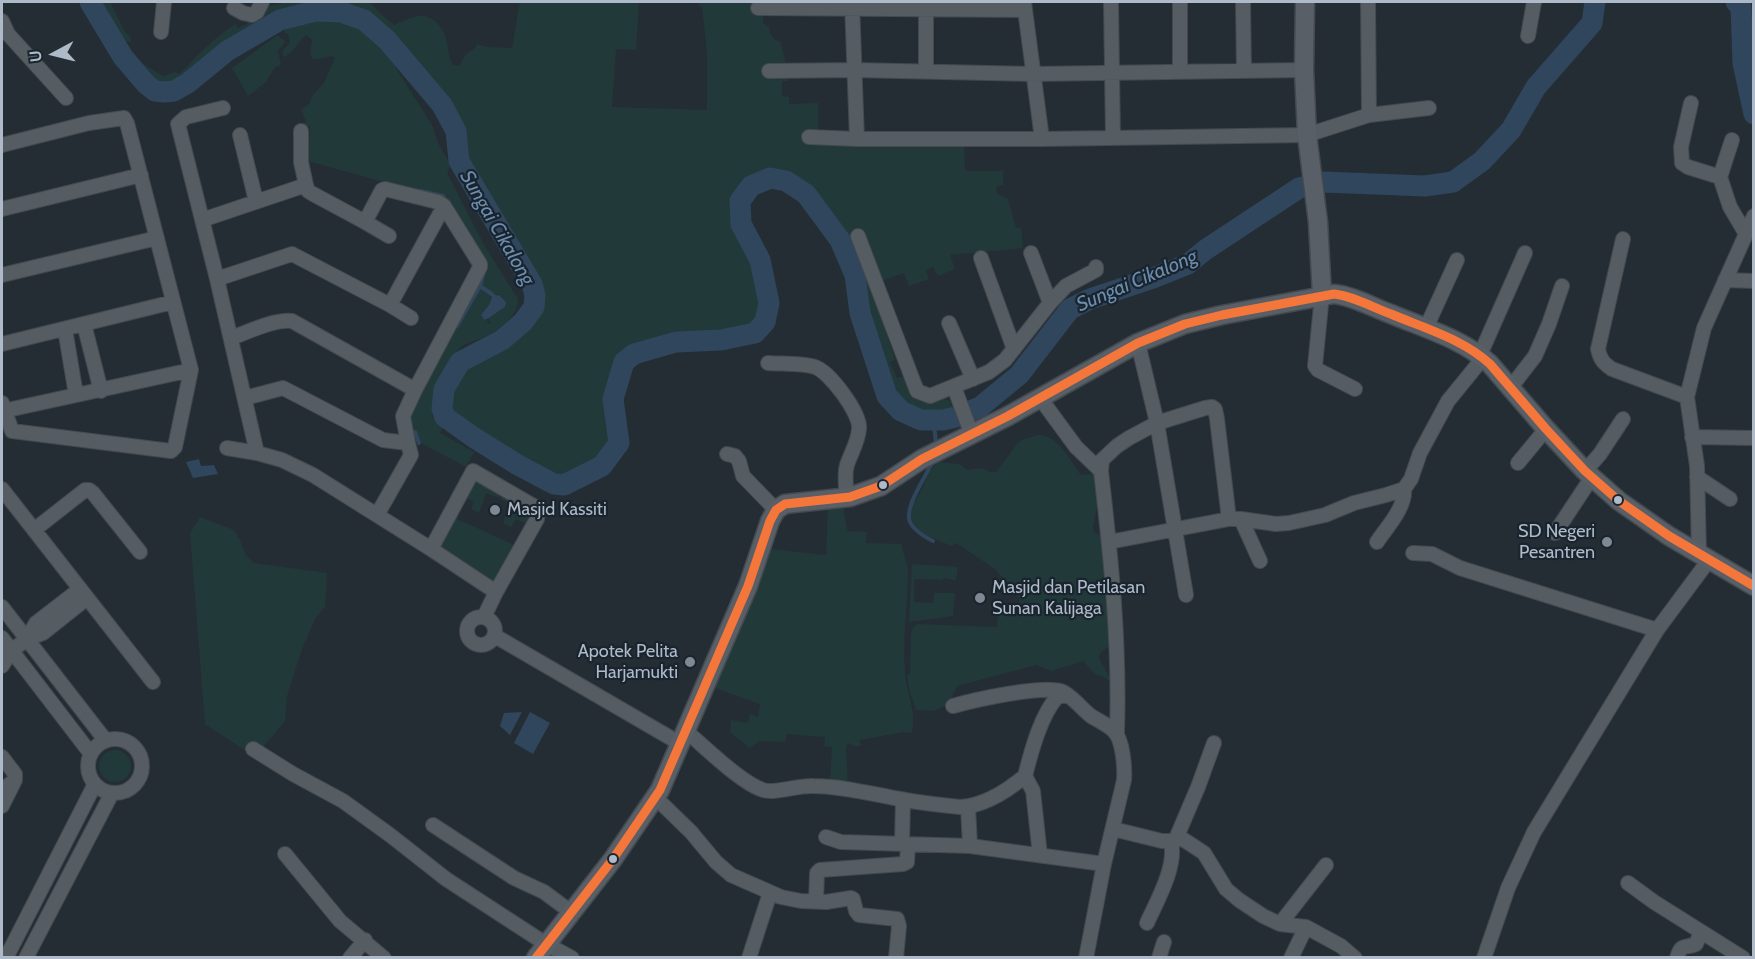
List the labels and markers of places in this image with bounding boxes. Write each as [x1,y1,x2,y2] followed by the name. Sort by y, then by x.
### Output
[877,479,889,491] unlabelled marker
[1612,494,1624,506] unlabelled marker
[507,499,607,521] place label: Masjid Kassiti
[488,503,502,517] marker: Masjid Kassiti
[1518,521,1595,564] place label: SD Negeri Pesantren
[1600,535,1614,549] marker: SD Negeri Pesantren
[992,577,1145,620] place label: Masjid dan Petilasan Sunan Kalijaga
[973,591,987,605] marker: Masjid dan Petilasan Sunan Kalijaga
[578,641,678,684] place label: Apotek Pelita Harjamukti
[683,655,697,669] marker: Apotek Pelita Harjamukti
[607,853,619,865] unlabelled marker

